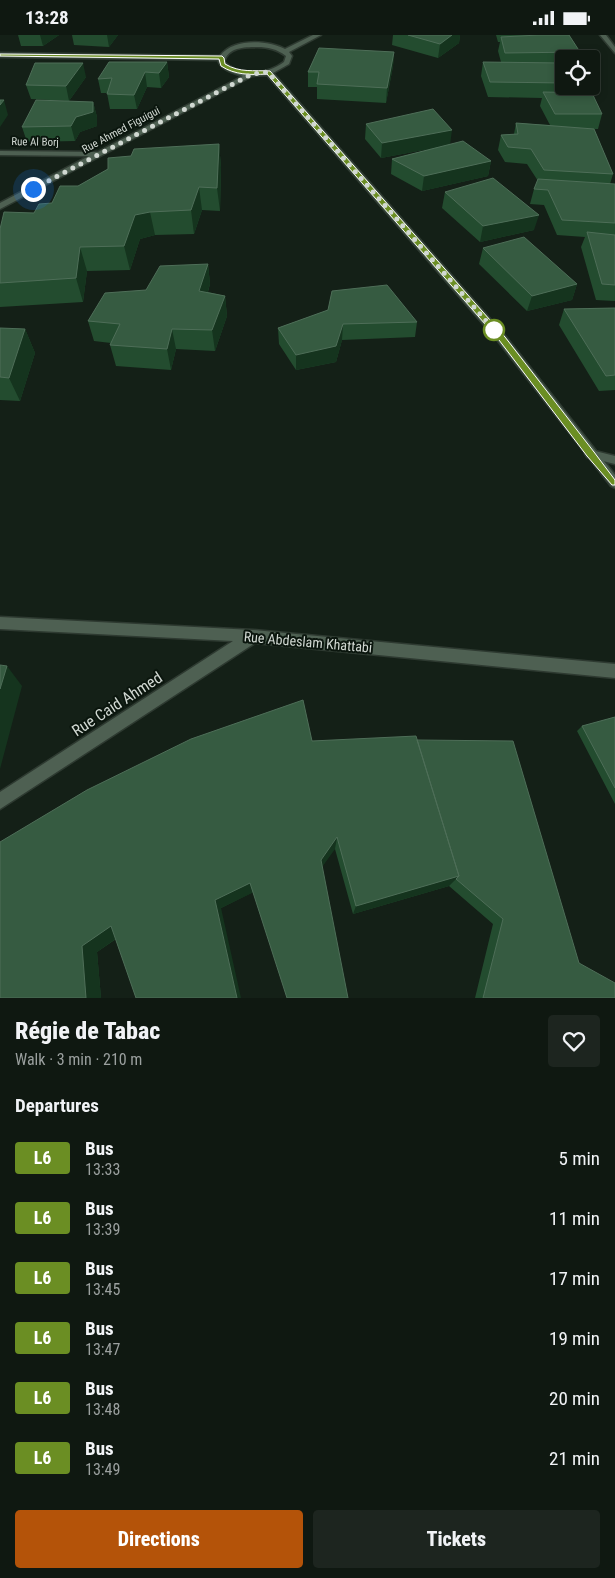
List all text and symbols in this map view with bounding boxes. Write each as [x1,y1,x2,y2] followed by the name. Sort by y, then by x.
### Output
[25,6,69,29] text: 13:28
[555,50,600,95] map controls
[555,50,600,95] button: locate
[80,104,162,156] street label: Rue Ahmed Figuigui
[11,135,59,149] street label: Rue Al Borj
[21,177,46,202] your location
[483,319,505,341] unlabelled marker
[243,628,373,656] street label: Rue Abdeslam Khattabi
[68,668,166,740] street label: Rue Caid Ahmed
[548,1015,600,1067] button: heart
[15,1017,160,1045] text: Régie de Tabac
[15,1050,142,1069] text: Walk · 3 min · 210 m
[15,1094,99,1117] text: Departures
[85,1137,114,1160] text: Bus
[34,1147,51,1168] text: L6
[558,1147,600,1170] text: 5 min
[85,1160,120,1179] text: 13:33
[85,1197,114,1220] text: Bus
[34,1207,51,1228] text: L6
[549,1207,600,1230] text: 11 min
[85,1220,120,1239] text: 13:39
[85,1257,114,1280] text: Bus
[34,1267,51,1288] text: L6
[549,1267,600,1290] text: 17 min
[85,1280,120,1299] text: 13:45
[85,1317,114,1340] text: Bus
[34,1327,51,1348] text: L6
[549,1327,600,1350] text: 19 min
[85,1340,120,1359] text: 13:47
[85,1377,114,1400] text: Bus
[34,1387,51,1408] text: L6
[549,1387,600,1410] text: 20 min
[85,1400,120,1419] text: 13:48
[85,1437,114,1460] text: Bus
[34,1447,51,1468] text: L6
[549,1447,600,1470] text: 21 min
[85,1460,120,1479] text: 13:49
[15,1510,303,1568] button: Directions
[313,1510,600,1568] button: Tickets

